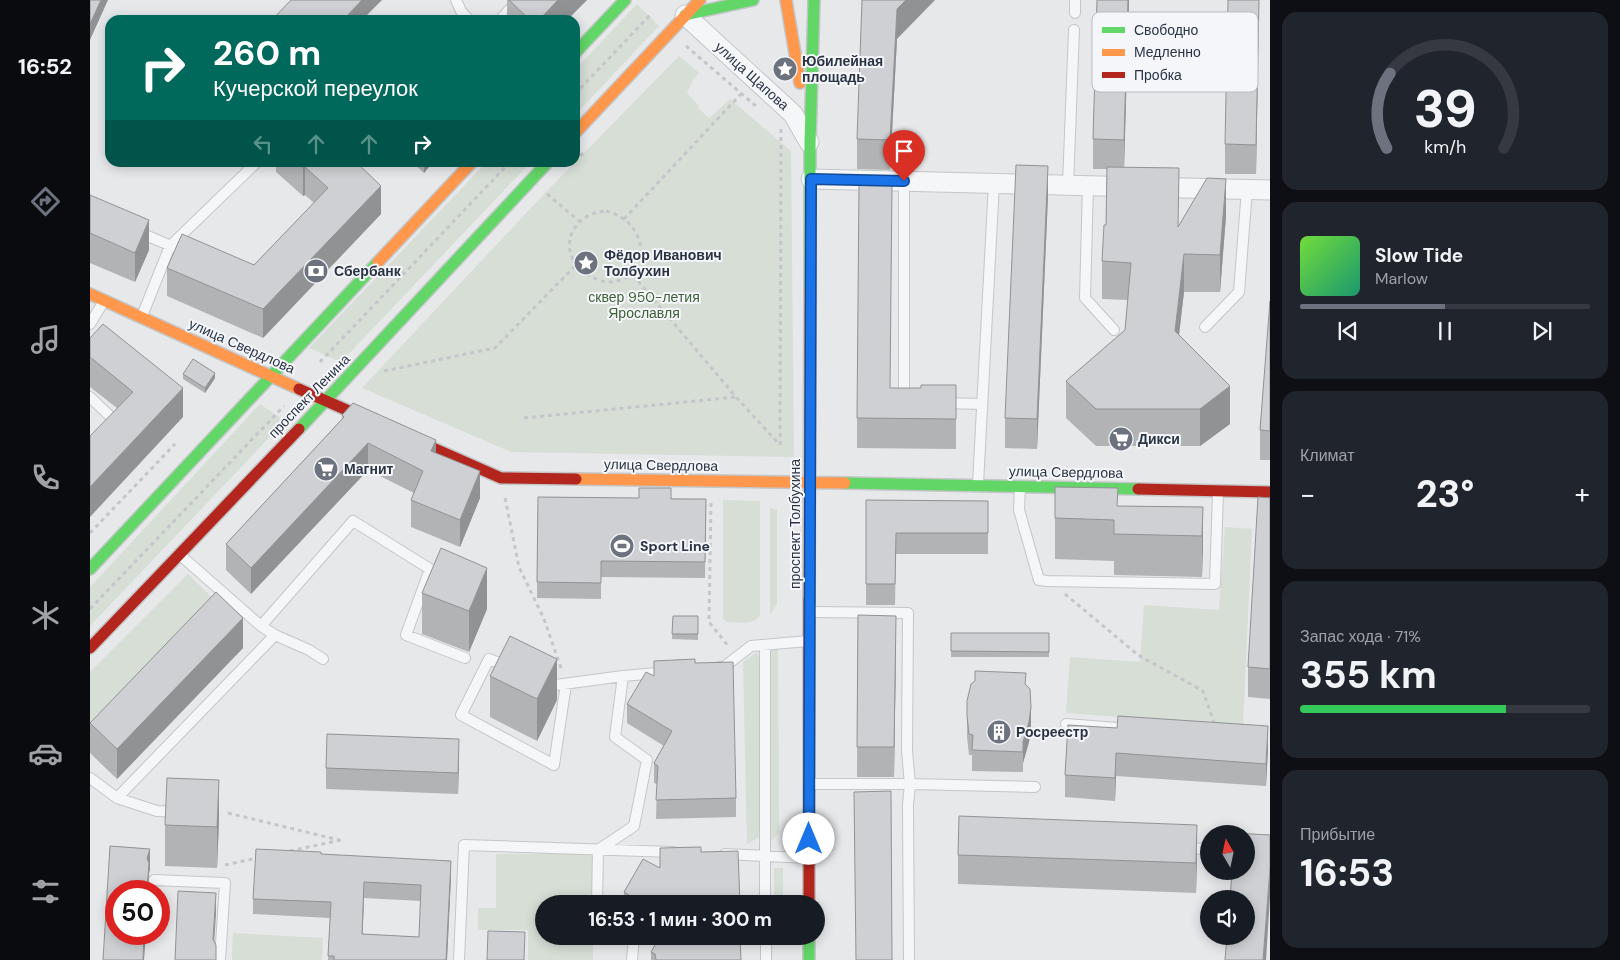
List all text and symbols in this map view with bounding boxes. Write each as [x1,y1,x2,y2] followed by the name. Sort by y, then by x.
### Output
[1092,12,1258,92] legend
[1134,21,1199,39] text: Свободно
[213,30,321,76] text: 260 m
[130,35,195,100] icon: right
[711,38,793,114] street label: улица Щапова
[1134,43,1201,61] text: Медленно
[18,52,72,81] text: 16:52
[802,52,883,86] place label: Юбилейная площадь
[772,56,798,82] place icon: Юбилейная площадь
[1134,66,1182,84] text: Пробка
[213,74,418,103] text: Кучерской переулок
[1413,75,1477,143] text: 39
[249,130,277,158] icon: left
[302,130,330,158] icon: ahead
[355,130,383,158] icon: ahead
[408,130,436,158] icon: right
[883,130,925,181] pin
[1424,135,1466,159] text: km/h
[890,137,918,165] icon: arrive
[28,184,63,219] icon: directions
[1375,243,1463,268] text: Slow Tide
[604,246,722,280] place label: Фёдор Иванович Толбухин
[573,250,599,276] place icon: Фёдор Иванович Толбухин
[303,258,329,284] bank icon: Сбербанк
[334,262,402,280] place label: Сбербанк
[1375,268,1428,289] text: Marlow
[588,288,700,322] park label: сквер 950-летия Ярославля
[186,315,298,378] street label: улица Свердлова
[1334,317,1362,345] icon: previous
[1431,317,1459,345] icon: pause
[1528,317,1556,345] icon: next
[28,322,63,357] icon: music
[264,350,354,442] street label: проспект Ленина
[1108,426,1134,452] supermarket icon: Дикси
[1138,430,1180,448] place label: Дикси
[1300,445,1354,466] text: Климат
[604,455,718,475] street label: улица Свердлова
[313,456,339,482] supermarket icon: Магнит
[786,459,804,589] street label: проспект Толбухина
[28,460,63,495] icon: phone
[344,460,394,478] place label: Магнит
[1009,462,1123,482] street label: улица Свердлова
[1416,469,1474,519] text: 23°
[1300,476,1315,513] text: −
[1575,476,1590,513] text: +
[609,533,635,559] sports icon: Sport Line
[640,537,710,555] place label: Sport Line
[28,598,63,633] icon: climate
[1300,626,1421,647] text: Запас хода · 71%
[1300,650,1437,700] text: 355 km
[986,719,1012,745] building icon: Росреестр
[1016,723,1088,741] place label: Росреестр
[28,736,63,771] icon: car
[782,812,834,864] position arrow
[1300,824,1375,845] text: Прибытие
[1200,825,1255,880] north arrow
[1200,825,1255,945] map controls
[1300,848,1394,898] text: 16:53
[28,874,63,909] icon: filters
[105,880,170,945] speed limit sign: 50
[1200,890,1255,945] button: sound
[588,907,772,932] text: 16:53 · 1 мин · 300 m

